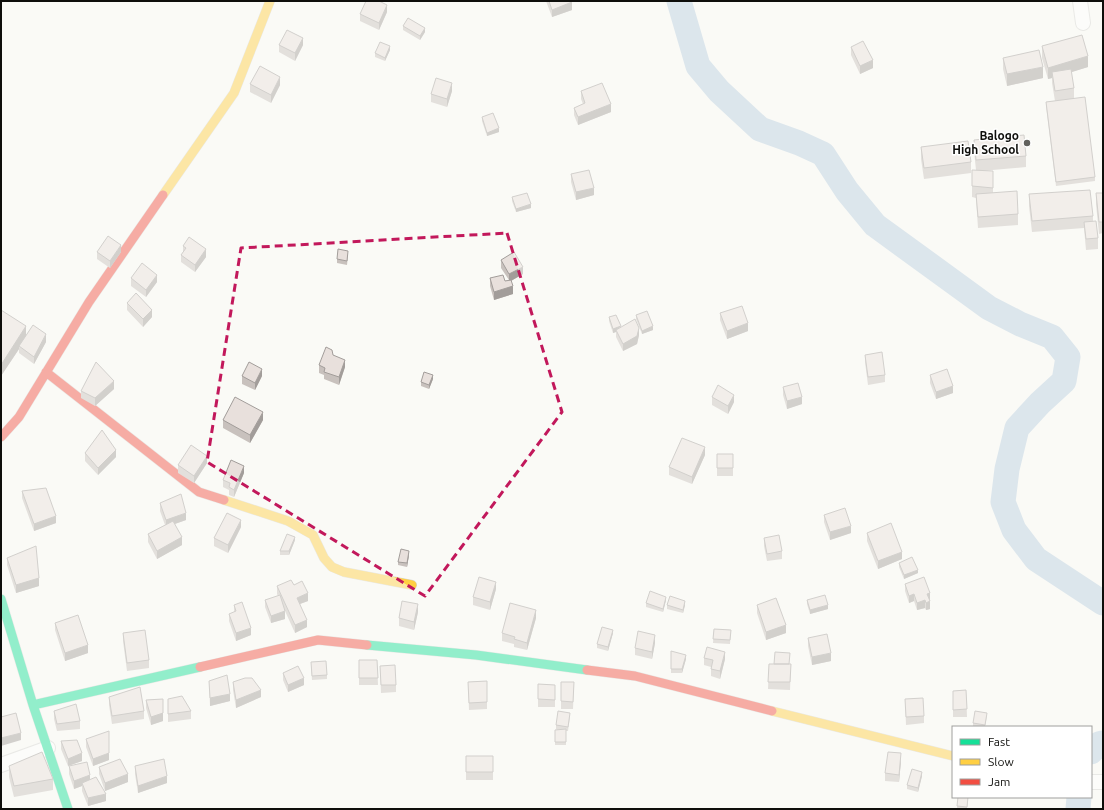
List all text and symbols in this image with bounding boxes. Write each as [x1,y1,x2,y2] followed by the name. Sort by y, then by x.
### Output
[952,129,1019,156] place label: Balogo High School
[1022,138,1032,148] marker: Balogo High School
[952,726,1092,798] legend
[988,735,1010,748] text: Fast
[988,755,1014,768] text: Slow
[988,775,1010,788] text: Jam

